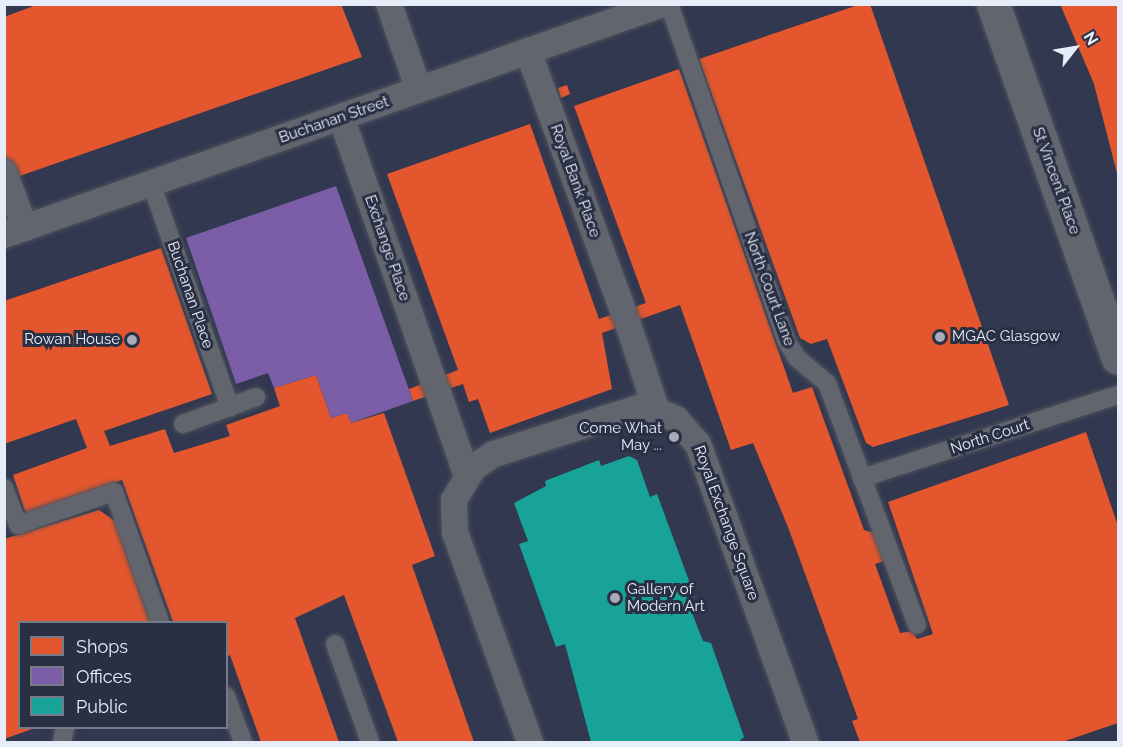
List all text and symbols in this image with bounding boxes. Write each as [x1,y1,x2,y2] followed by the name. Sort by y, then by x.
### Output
[1045,18,1105,78] north arrow
[1080,28,1102,49] text: N
[277,93,391,147] street label: Buchanan Street
[546,122,604,240] street label: Royal Bank Place
[1028,125,1084,237] street label: St Vincent Place
[360,193,414,303] street label: Exchange Place
[740,230,798,348] street label: North Court Lane
[163,239,217,351] street label: Buchanan Place
[952,328,1060,346] place label: MGAC Glasgow
[933,330,947,344] marker: MGAC Glasgow
[24,331,120,349] place label: Rowan House
[125,333,139,347] marker: Rowan House
[948,416,1032,458] street label: North Court
[579,419,662,454] place label: Come What May ...
[667,430,681,444] marker: Come What May ...
[690,443,762,603] street label: Royal Exchange Square
[627,580,705,615] place label: Gallery of Modern Art
[608,591,622,605] marker: Gallery of Modern Art
[18,621,228,729] legend
[76,636,128,657] text: Shops
[76,666,132,687] text: Offices
[76,696,128,717] text: Public

